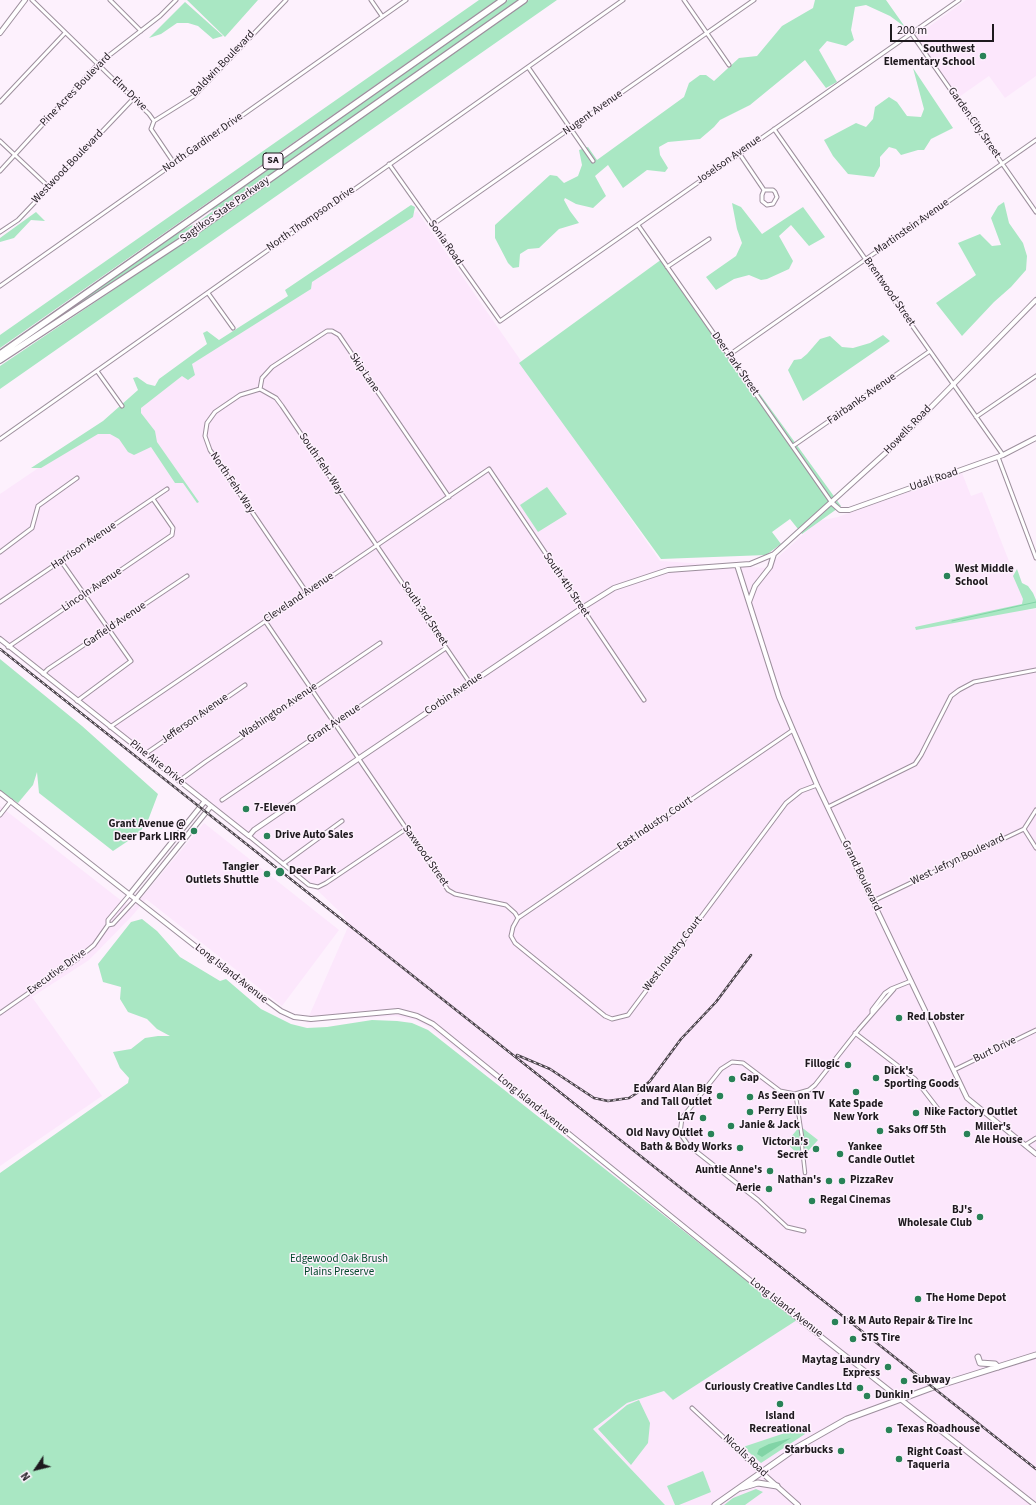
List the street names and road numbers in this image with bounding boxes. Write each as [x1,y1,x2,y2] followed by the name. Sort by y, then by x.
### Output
[188,28,258,100] street label: Baldwin Boulevard
[38,51,114,129] street label: Pine Acres Boulevard
[109,74,149,114] street label: Elm Drive
[945,85,1003,161] street label: Garden City Street
[561,88,625,138] street label: Nugent Avenue
[160,110,246,176] street label: North Gardiner Drive
[29,127,107,207] street label: Westwood Boulevard
[694,133,764,187] street label: Joselson Avenue
[263,153,283,169] road number: SA
[178,174,272,246] street label: Sagtikos State Parkway
[264,184,358,254] street label: North Thompson Drive
[872,196,952,258] street label: Martinstein Avenue
[425,218,465,268] street label: Sonia Road
[860,255,918,329] street label: Brentwood Street
[708,330,762,398] street label: Deer Park Street
[346,351,382,395] street label: Skip Lane
[825,370,899,428] street label: Fairbanks Avenue
[882,403,934,457] street label: Howells Road
[296,431,346,497] street label: South Fehr Way
[207,450,257,516] street label: North Fehr Way
[908,466,960,494] street label: Udall Road
[49,519,119,573] street label: Harrison Avenue
[540,550,592,620] street label: South 4th Street
[59,565,125,615] street label: Lincoln Avenue
[261,570,337,626] street label: Cleveland Avenue
[398,579,450,649] street label: South 3rd Street
[81,599,149,651] street label: Garfield Avenue
[423,670,485,718] street label: Corbin Avenue
[238,680,320,742] street label: Washington Avenue
[159,691,231,747] street label: Jefferson Avenue
[305,701,363,747] street label: Grant Avenue
[127,737,187,789] street label: Pine Aire Drive
[615,794,695,854] street label: East Industry Court
[399,823,451,889] street label: Saxwood Street
[909,832,1007,888] street label: West Jefryn Boulevard
[838,838,884,914] street label: Grand Boulevard
[640,914,706,994] street label: West Industry Court
[192,941,270,1007] street label: Long Island Avenue
[25,946,89,998] street label: Executive Drive
[971,1034,1019,1066] street label: Burt Drive
[494,1072,572,1138] street label: Long Island Avenue
[747,1275,825,1341] street label: Long Island Avenue
[720,1432,770,1480] street label: Nicolls Road

